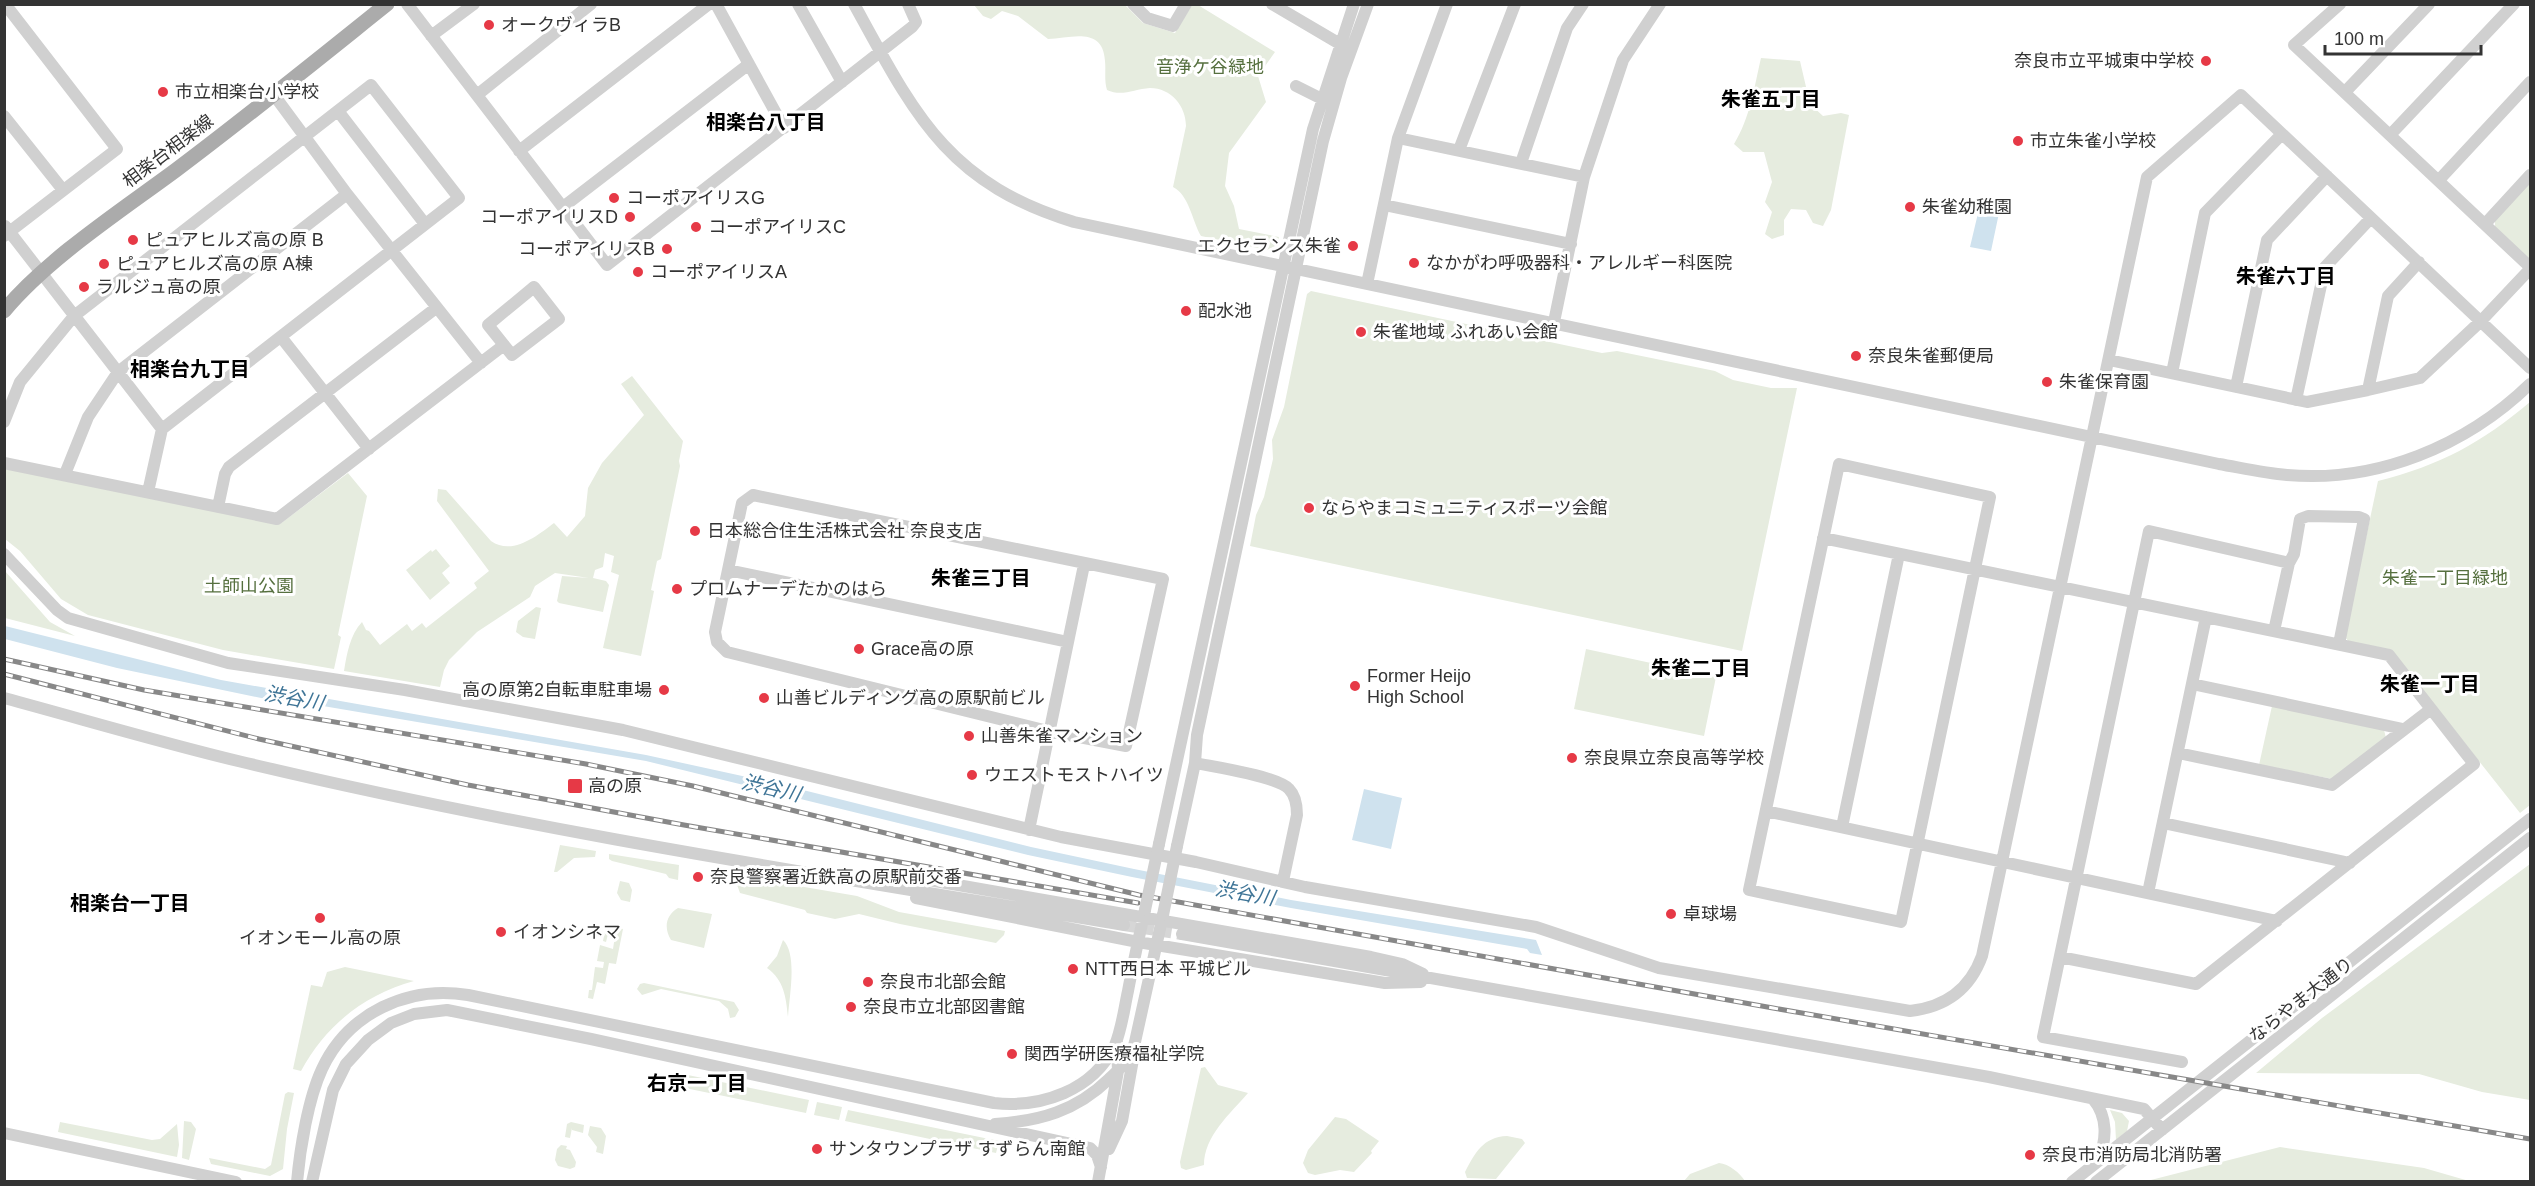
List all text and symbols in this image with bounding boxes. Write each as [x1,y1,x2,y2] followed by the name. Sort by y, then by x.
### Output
[501,15,621,35] place label: オークヴィラB
[482,18,496,32] marker: オークヴィラB
[2325,18,2481,56] scale bar
[2334,29,2384,49] text: 100 m
[2014,51,2194,71] place label: 奈良市立平城東中学校
[2199,54,2213,68] marker: 奈良市立平城東中学校
[1156,57,1264,77] park label: 音浄ケ谷緑地
[175,82,319,102] place label: 市立相楽台小学校
[156,85,170,99] marker: 市立相楽台小学校
[1721,88,1821,110] district label: 朱雀五丁目
[119,111,217,191] street label: 相楽台相楽線
[706,111,826,133] district label: 相楽台八丁目
[2030,131,2156,151] place label: 市立朱雀小学校
[2011,134,2025,148] marker: 市立朱雀小学校
[626,188,765,208] place label: コーポアイリスG
[607,191,621,205] marker: コーポアイリスG
[1922,197,2012,217] place label: 朱雀幼稚園
[1903,200,1917,214] marker: 朱雀幼稚園
[480,207,618,227] place label: コーポアイリスD
[623,210,637,224] marker: コーポアイリスD
[708,217,846,237] place label: コーポアイリスC
[689,220,703,234] marker: コーポアイリスC
[145,230,324,250] place label: ピュアヒルズ高の原 B
[126,233,140,247] marker: ピュアヒルズ高の原 B
[1197,236,1341,256] place label: エクセランス朱雀
[518,239,655,259] place label: コーポアイリスB
[1346,239,1360,253] marker: エクセランス朱雀
[660,242,674,256] marker: コーポアイリスB
[1426,253,1732,273] place label: なかがわ呼吸器科・アレルギー科医院
[116,254,313,274] place label: ピュアヒルズ高の原 A棟
[1407,256,1421,270] marker: なかがわ呼吸器科・アレルギー科医院
[97,257,111,271] marker: ピュアヒルズ高の原 A棟
[650,262,787,282] place label: コーポアイリスA
[631,265,645,279] marker: コーポアイリスA
[2236,265,2336,287] district label: 朱雀六丁目
[96,277,221,297] place label: ラルジュ高の原
[77,280,91,294] marker: ラルジュ高の原
[1198,301,1252,321] place label: 配水池
[1179,304,1193,318] marker: 配水池
[1373,322,1558,342] place label: 朱雀地域 ふれあい会館
[1354,325,1368,339] marker: 朱雀地域 ふれあい会館
[1868,346,1994,366] place label: 奈良朱雀郵便局
[1849,349,1863,363] marker: 奈良朱雀郵便局
[130,358,250,380] district label: 相楽台九丁目
[2059,372,2149,392] place label: 朱雀保育園
[2040,375,2054,389] marker: 朱雀保育園
[1321,498,1608,518] place label: ならやまコミュニティスポーツ会館
[1302,501,1316,515] marker: ならやまコミュニティスポーツ会館
[707,521,982,541] place label: 日本総合住生活株式会社 奈良支店
[688,524,702,538] marker: 日本総合住生活株式会社 奈良支店
[931,567,1031,589] district label: 朱雀三丁目
[2382,568,2508,588] park label: 朱雀一丁目緑地
[204,576,294,596] park label: 土師山公園
[689,579,887,599] place label: プロムナーデたかのはら
[670,582,684,596] marker: プロムナーデたかのはら
[871,639,974,659] place label: Grace高の原
[852,642,866,656] marker: Grace高の原
[1651,657,1751,679] district label: 朱雀二丁目
[1367,666,1471,707] place label: Former Heijo High School
[2380,673,2480,695] district label: 朱雀一丁目
[1348,679,1362,693] marker: Former Heijo High School
[462,680,652,700] place label: 高の原第2自転車駐車場
[263,682,327,714] water label: 渋谷川
[657,683,671,697] marker: 高の原第2自転車駐車場
[776,688,1045,708] place label: 山善ビルディング高の原駅前ビル
[757,691,771,705] marker: 山善ビルディング高の原駅前ビル
[981,726,1143,746] place label: 山善朱雀マンション
[962,729,976,743] marker: 山善朱雀マンション
[1584,748,1764,768] place label: 奈良県立奈良高等学校
[1565,751,1579,765] marker: 奈良県立奈良高等学校
[984,765,1164,785] place label: ウエストモストハイツ
[965,768,979,782] marker: ウエストモストハイツ
[739,771,805,806] water label: 渋谷川
[588,776,642,796] place label: 高の原
[566,777,584,795] marker: 高の原
[710,867,962,887] place label: 奈良警察署近鉄高の原駅前交番
[691,870,705,884] marker: 奈良警察署近鉄高の原駅前交番
[1214,877,1278,909] water label: 渋谷川
[70,892,190,914] district label: 相楽台一丁目
[1683,904,1737,924] place label: 卓球場
[1664,907,1678,921] marker: 卓球場
[313,911,327,925] marker: イオンモール高の原
[513,922,621,942] place label: イオンシネマ
[494,925,508,939] marker: イオンシネマ
[239,928,401,948] place label: イオンモール高の原
[2245,953,2357,1047] street label: ならやま大通り
[1085,959,1251,979] place label: NTT西日本 平城ビル
[1066,962,1080,976] marker: NTT西日本 平城ビル
[880,972,1006,992] place label: 奈良市北部会館
[861,975,875,989] marker: 奈良市北部会館
[863,997,1025,1017] place label: 奈良市立北部図書館
[844,1000,858,1014] marker: 奈良市立北部図書館
[1024,1044,1204,1064] place label: 関西学研医療福祉学院
[1005,1047,1019,1061] marker: 関西学研医療福祉学院
[647,1072,747,1094] district label: 右京一丁目
[829,1139,1085,1159] place label: サンタウンプラザ すずらん南館
[810,1142,824,1156] marker: サンタウンプラザ すずらん南館
[2042,1145,2222,1165] place label: 奈良市消防局北消防署
[2023,1148,2037,1162] marker: 奈良市消防局北消防署

